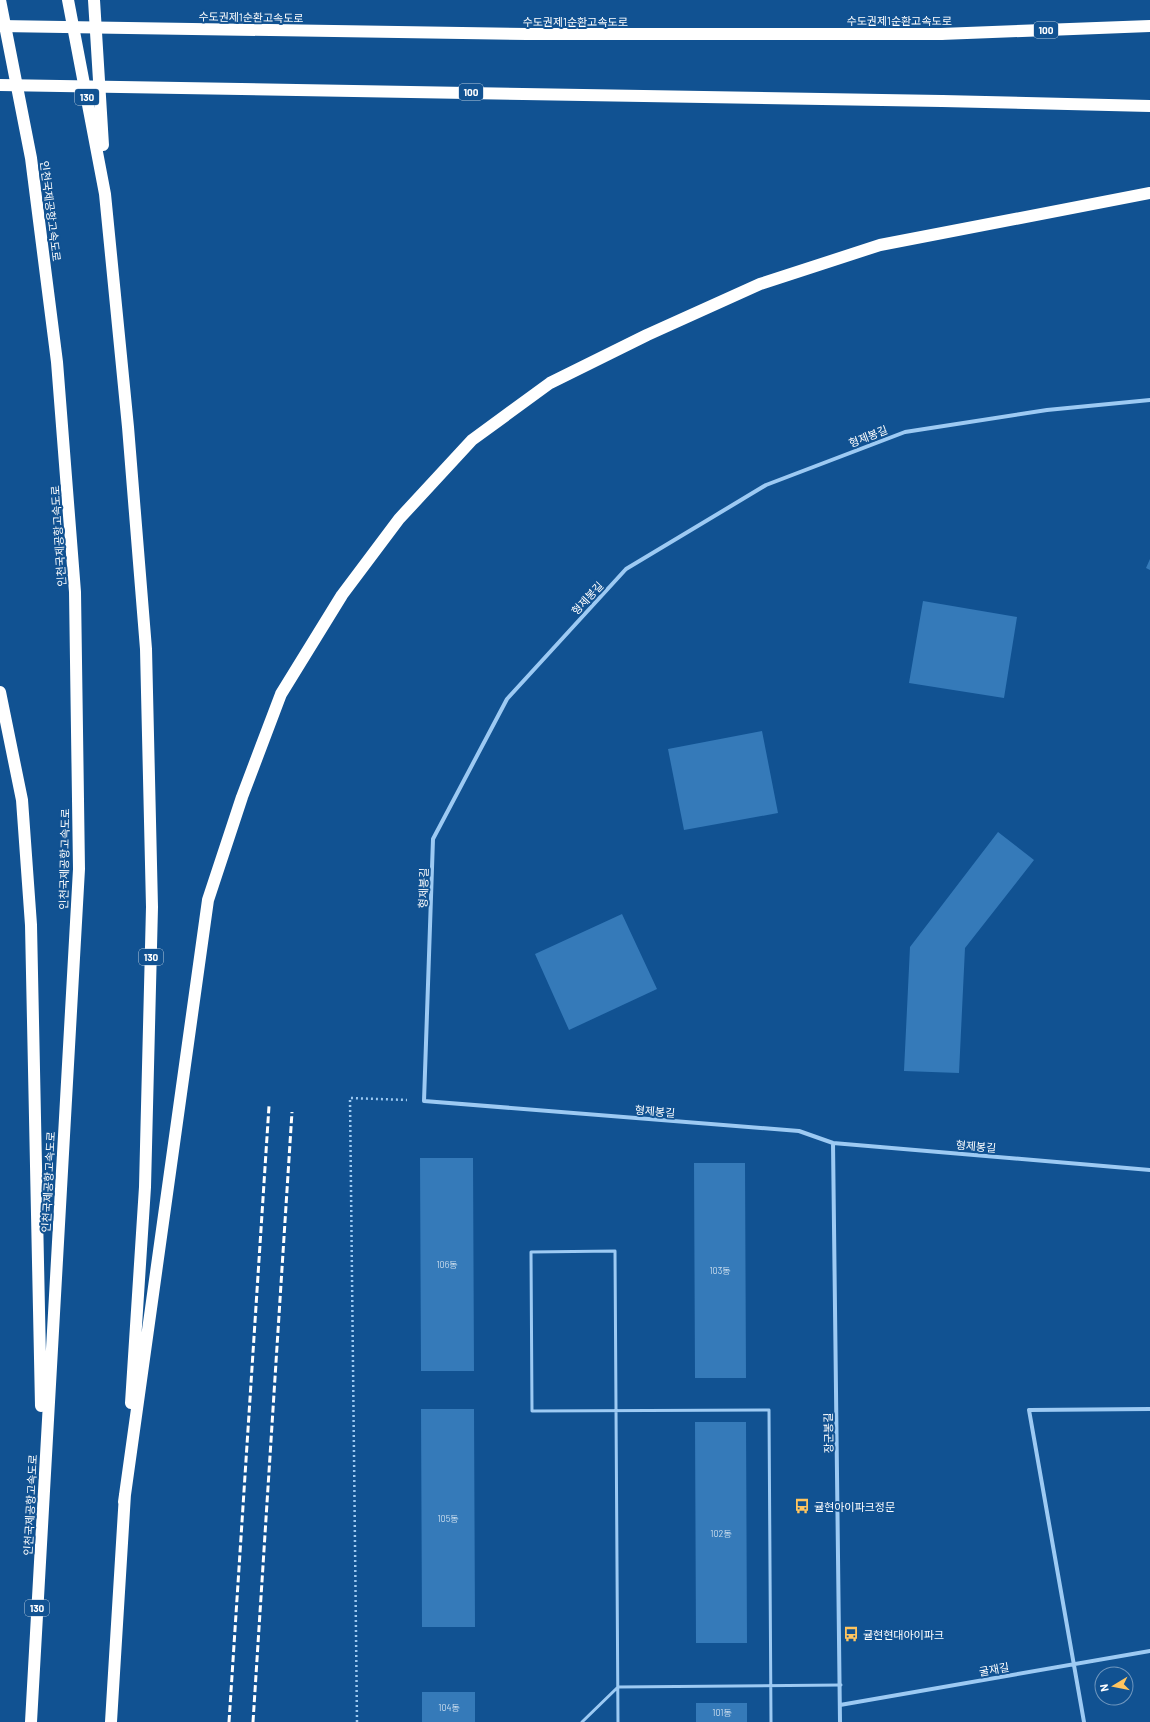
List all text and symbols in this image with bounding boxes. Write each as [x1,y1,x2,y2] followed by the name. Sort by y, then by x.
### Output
[198,10,304,24] street label: 수도권제1순환고속도로
[846,14,952,27] street label: 수도권제1순환고속도로
[522,15,628,28] street label: 수도권제1순환고속도로
[1034,22,1058,38] road number: 100
[459,84,483,100] road number: 100
[75,89,99,105] road number: 130
[38,160,64,262] street label: 인천국제공항고속도로
[847,423,889,449] street label: 형제봉길
[48,485,68,587] street label: 인천국제공항고속도로
[568,579,606,617] street label: 형제봉길
[57,808,71,910] street label: 인천국제공항고속도로
[416,868,430,908] street label: 형제봉길
[139,949,163,965] road number: 130
[634,1103,676,1119] street label: 형제봉길
[39,1131,57,1233] street label: 인천국제공항고속도로
[955,1138,997,1154] street label: 형제봉길
[436,1259,458,1270] house number: 106동
[709,1265,731,1276] house number: 103동
[821,1413,835,1453] street label: 장군봉길
[21,1454,39,1556] street label: 인천국제공항고속도로
[793,1497,811,1515] bus stop icon: 귤현아이파크정문
[814,1500,895,1513] place label: 귤현아이파크정문
[437,1513,459,1524] house number: 105동
[710,1528,732,1539] house number: 102동
[25,1600,49,1616] road number: 130
[842,1625,860,1643] bus stop icon: 귤현현대아이파크
[863,1628,944,1641] place label: 귤현현대아이파크
[978,1660,1010,1678] street label: 굴재길
[1094,1666,1134,1706] north arrow
[1097,1683,1111,1693] text: N
[438,1702,460,1713] house number: 104동
[712,1707,732,1718] house number: 101동

